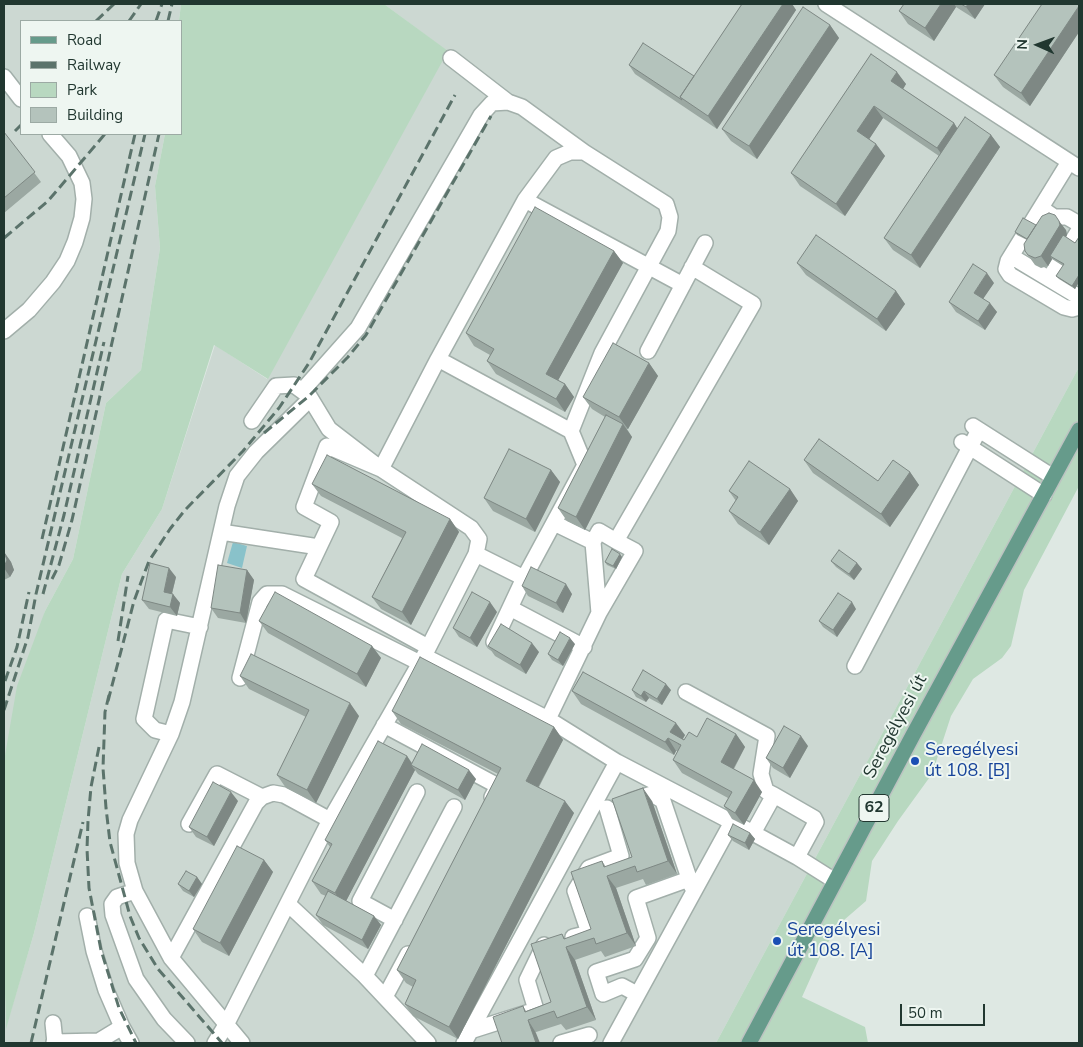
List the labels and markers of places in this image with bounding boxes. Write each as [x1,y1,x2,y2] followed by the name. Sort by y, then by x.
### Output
[925,740,1018,782] place label: Seregélyesi út 108. [B]
[909,755,921,767] marker: Seregélyesi út 108. [B]
[787,920,880,962] place label: Seregélyesi út 108. [A]
[771,935,783,947] marker: Seregélyesi út 108. [A]

